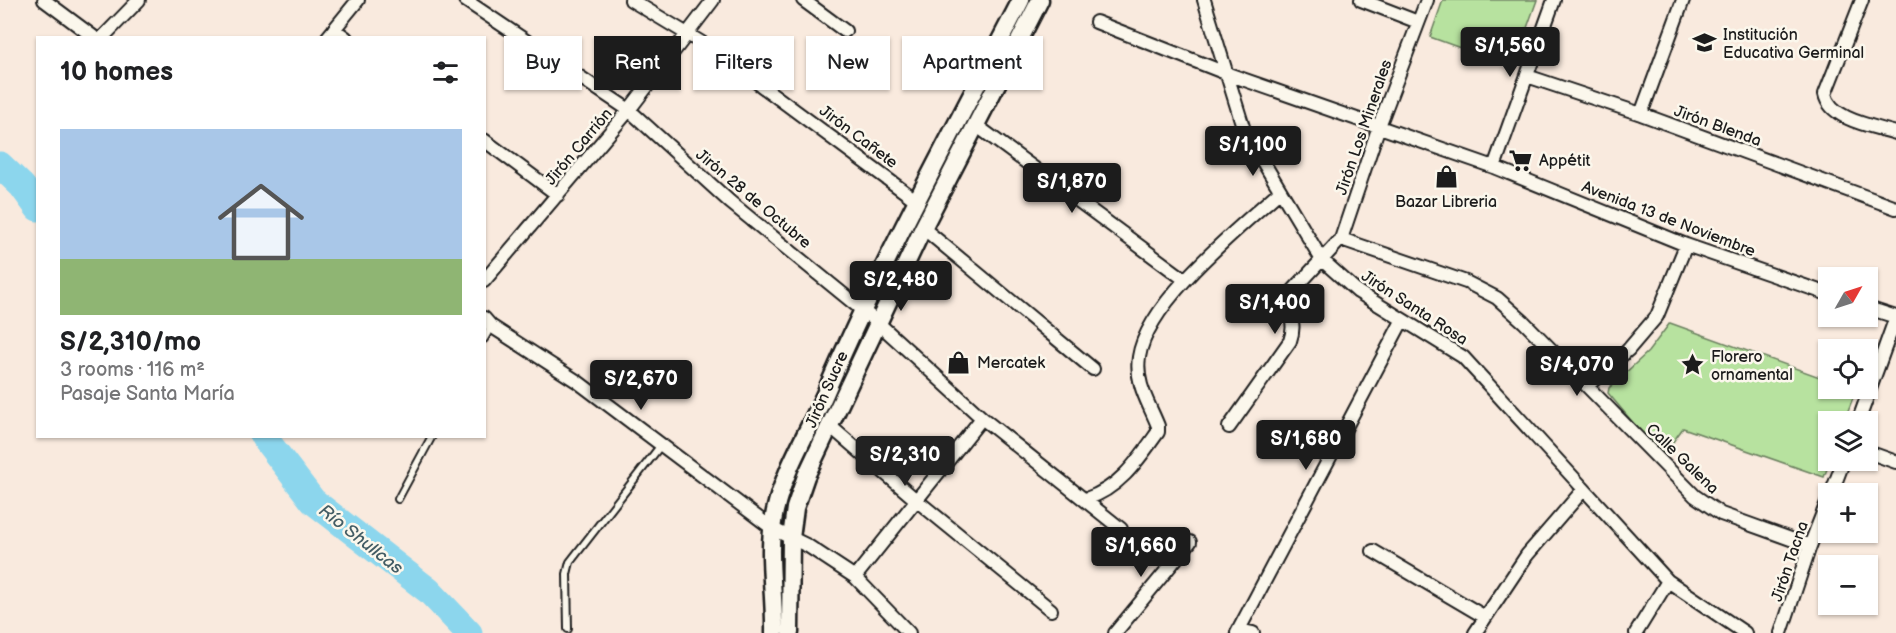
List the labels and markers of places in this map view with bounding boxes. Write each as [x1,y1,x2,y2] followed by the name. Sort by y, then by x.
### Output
[1723,26,1864,63] place label: Institución Educativa Germinal
[1455,27,1565,78] pin: S/1,560
[1692,30,1718,56] school or university icon: Institución Educativa Germinal
[1198,126,1308,177] pin: S/1,100
[1508,147,1534,173] supermarket icon: Appétit
[1539,152,1591,171] place label: Appétit
[1017,163,1127,214] pin: S/1,870
[1433,163,1459,189] shop icon: Bazar Libreria
[1395,193,1497,212] place label: Bazar Libreria
[846,261,956,312] pin: S/2,480
[1220,284,1330,335] pin: S/1,400
[1522,346,1632,397] pin: S/4,070
[1711,348,1793,385] place label: Florero ornamental
[946,349,972,375] shop icon: Mercatek
[1680,352,1706,378] place icon: Florero ornamental
[977,354,1045,373] place label: Mercatek
[586,360,696,411] pin: S/2,670
[1251,420,1361,471] pin: S/1,680
[850,436,960,487] pin: S/2,310
[1086,527,1196,578] pin: S/1,660

